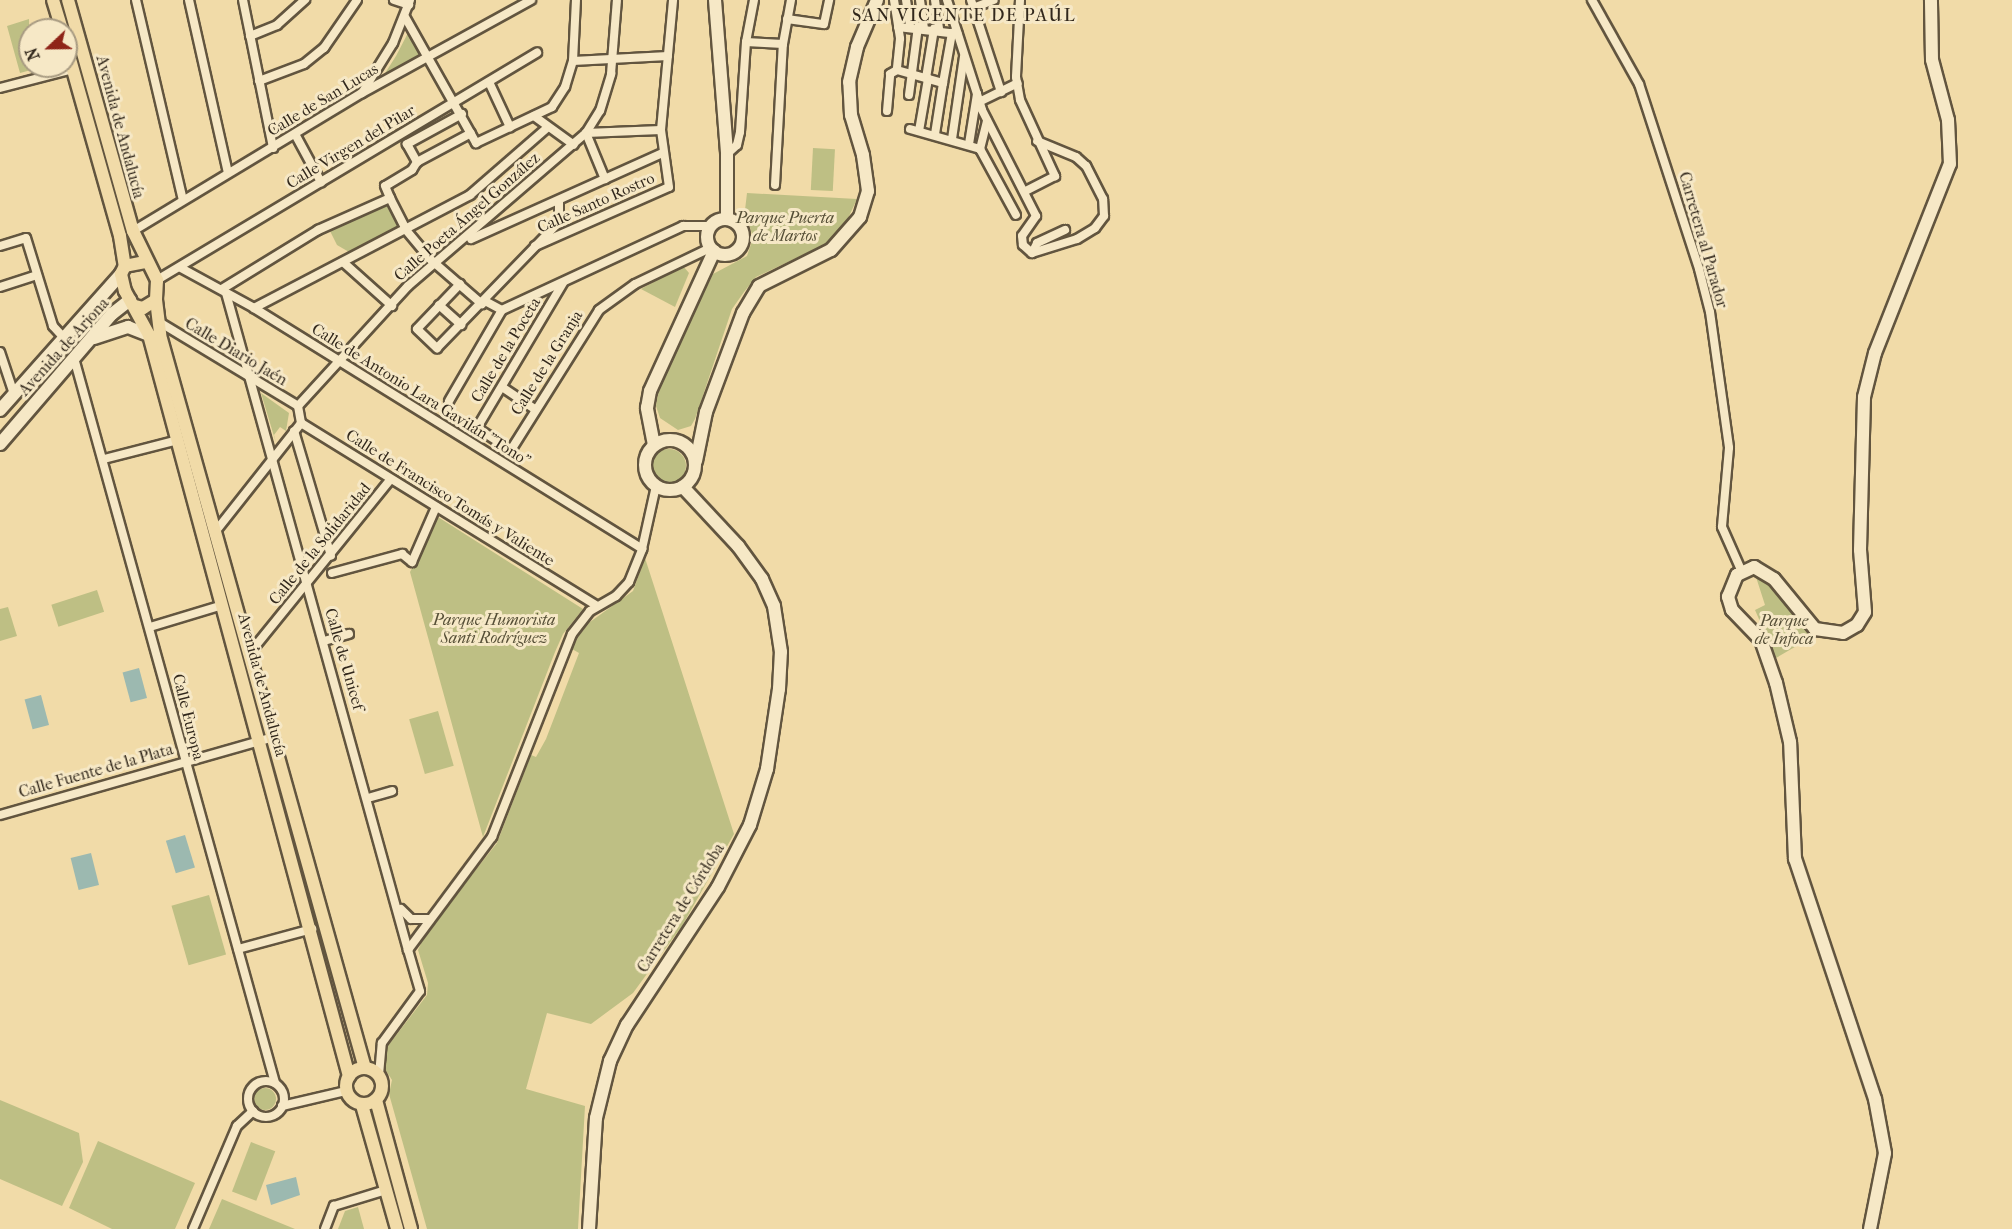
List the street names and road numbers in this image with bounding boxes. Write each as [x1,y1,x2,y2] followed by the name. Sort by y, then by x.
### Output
[92,53,148,201] street label: Avenida de Andalucía
[264,59,382,141] street label: Calle de San Lucas
[283,101,419,193] street label: Calle Virgen del Pilar
[390,149,544,285] street label: Calle Poeta Ángel González
[534,169,658,237] street label: Calle Santo Rostro
[1674,170,1732,310] street label: Carretera al Parador
[15,294,113,400] street label: Avenida de Arjona
[467,294,545,406] street label: Calle de la Poceta
[507,307,587,419] street label: Calle de la Granja
[181,314,291,390] street label: Calle Diario Jaén
[308,319,534,471] street label: Calle de Antonio Lara Gavilán "Tono"
[342,426,558,570] street label: Calle de Francisco Tomás y Valiente
[265,479,375,609] street label: Calle de la Solidaridad
[320,606,368,712] street label: Calle de Unicef
[234,611,290,759] street label: Avenida de Andalucía
[168,672,208,762] street label: Calle Europa
[17,740,175,802] street label: Calle Fuente de la Plata
[633,840,729,976] street label: Carretera de Córdoba

